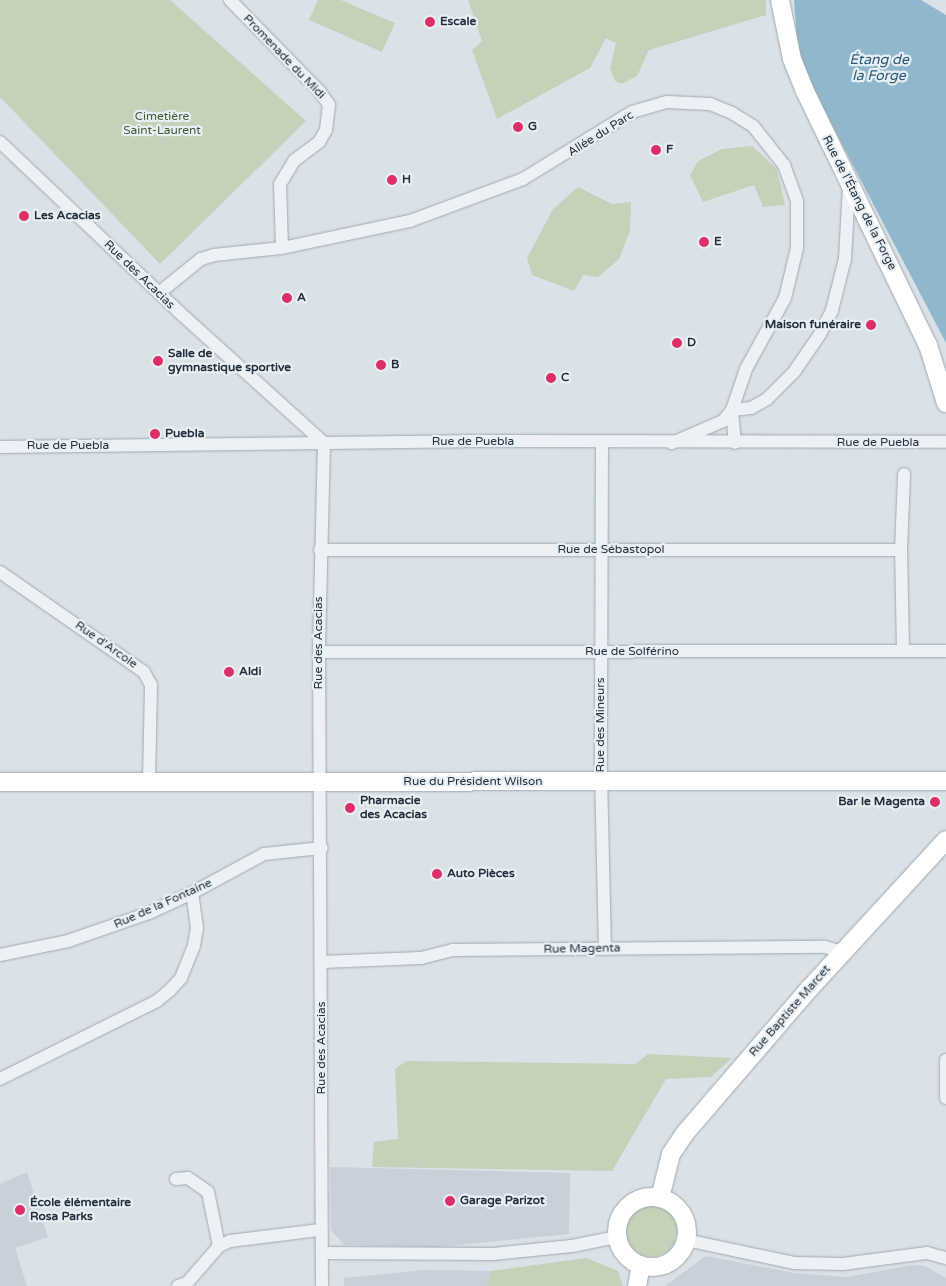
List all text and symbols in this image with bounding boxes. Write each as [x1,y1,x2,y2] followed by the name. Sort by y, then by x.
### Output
[240,12,328,102] street label: Promenade du Midi
[440,15,476,29] place label: Escale
[424,16,436,28] marker: Escale
[849,52,909,84] water label: Étang de la Forge
[565,108,637,160] street label: Allée du Parc
[123,110,201,138] park label: Cimetière Saint-Laurent
[528,120,537,134] place label: G
[512,121,524,133] marker: G
[819,133,899,273] street label: Rue de l'Étang de la Forge
[666,143,673,157] place label: F
[650,144,662,156] marker: F
[402,173,411,187] place label: H
[386,174,398,186] marker: H
[34,209,100,223] place label: Les Acacias
[18,210,30,222] marker: Les Acacias
[714,235,722,249] place label: E
[698,236,710,248] marker: E
[101,238,177,312] street label: Rue des Acacias
[297,291,306,305] place label: A
[281,292,293,304] marker: A
[765,318,861,332] place label: Maison funéraire
[865,319,877,331] marker: Maison funéraire
[687,336,696,350] place label: D
[671,337,683,349] marker: D
[168,347,291,375] place label: Salle de gymnastique sportive
[152,355,164,367] marker: Salle de gymnastique sportive
[391,358,399,372] place label: B
[375,359,387,371] marker: B
[561,371,569,385] place label: C
[545,372,557,384] marker: C
[165,427,204,441] place label: Puebla
[149,428,161,440] marker: Puebla
[432,435,514,449] street label: Rue de Puebla
[837,436,919,450] street label: Rue de Puebla
[27,439,109,453] street label: Rue de Puebla
[557,543,665,557] street label: Rue de Sébastopol
[312,597,326,689] street label: Rue des Acacias
[72,618,140,672] street label: Rue d'Arcole
[585,645,679,659] street label: Rue de Solférino
[239,665,261,679] place label: Aldi
[223,666,235,678] marker: Aldi
[594,677,608,773] street label: Rue des Mineurs
[403,775,543,789] street label: Rue du Président Wilson
[360,794,427,822] place label: Pharmacie des Acacias
[838,795,925,809] place label: Bar le Magenta
[929,796,941,808] marker: Bar le Magenta
[344,802,356,814] marker: Pharmacie des Acacias
[447,867,515,881] place label: Auto Pièces
[431,868,443,880] marker: Auto Pièces
[112,876,214,932] street label: Rue de la Fontaine
[543,941,621,957] street label: Rue Magenta
[746,962,834,1060] street label: Rue Baptiste Marcet
[315,1002,329,1094] street label: Rue des Acacias
[460,1194,545,1208] place label: Garage Parizot
[444,1195,456,1207] marker: Garage Parizot
[30,1196,131,1224] place label: École élémentaire Rosa Parks
[14,1204,26,1216] marker: École élémentaire Rosa Parks

